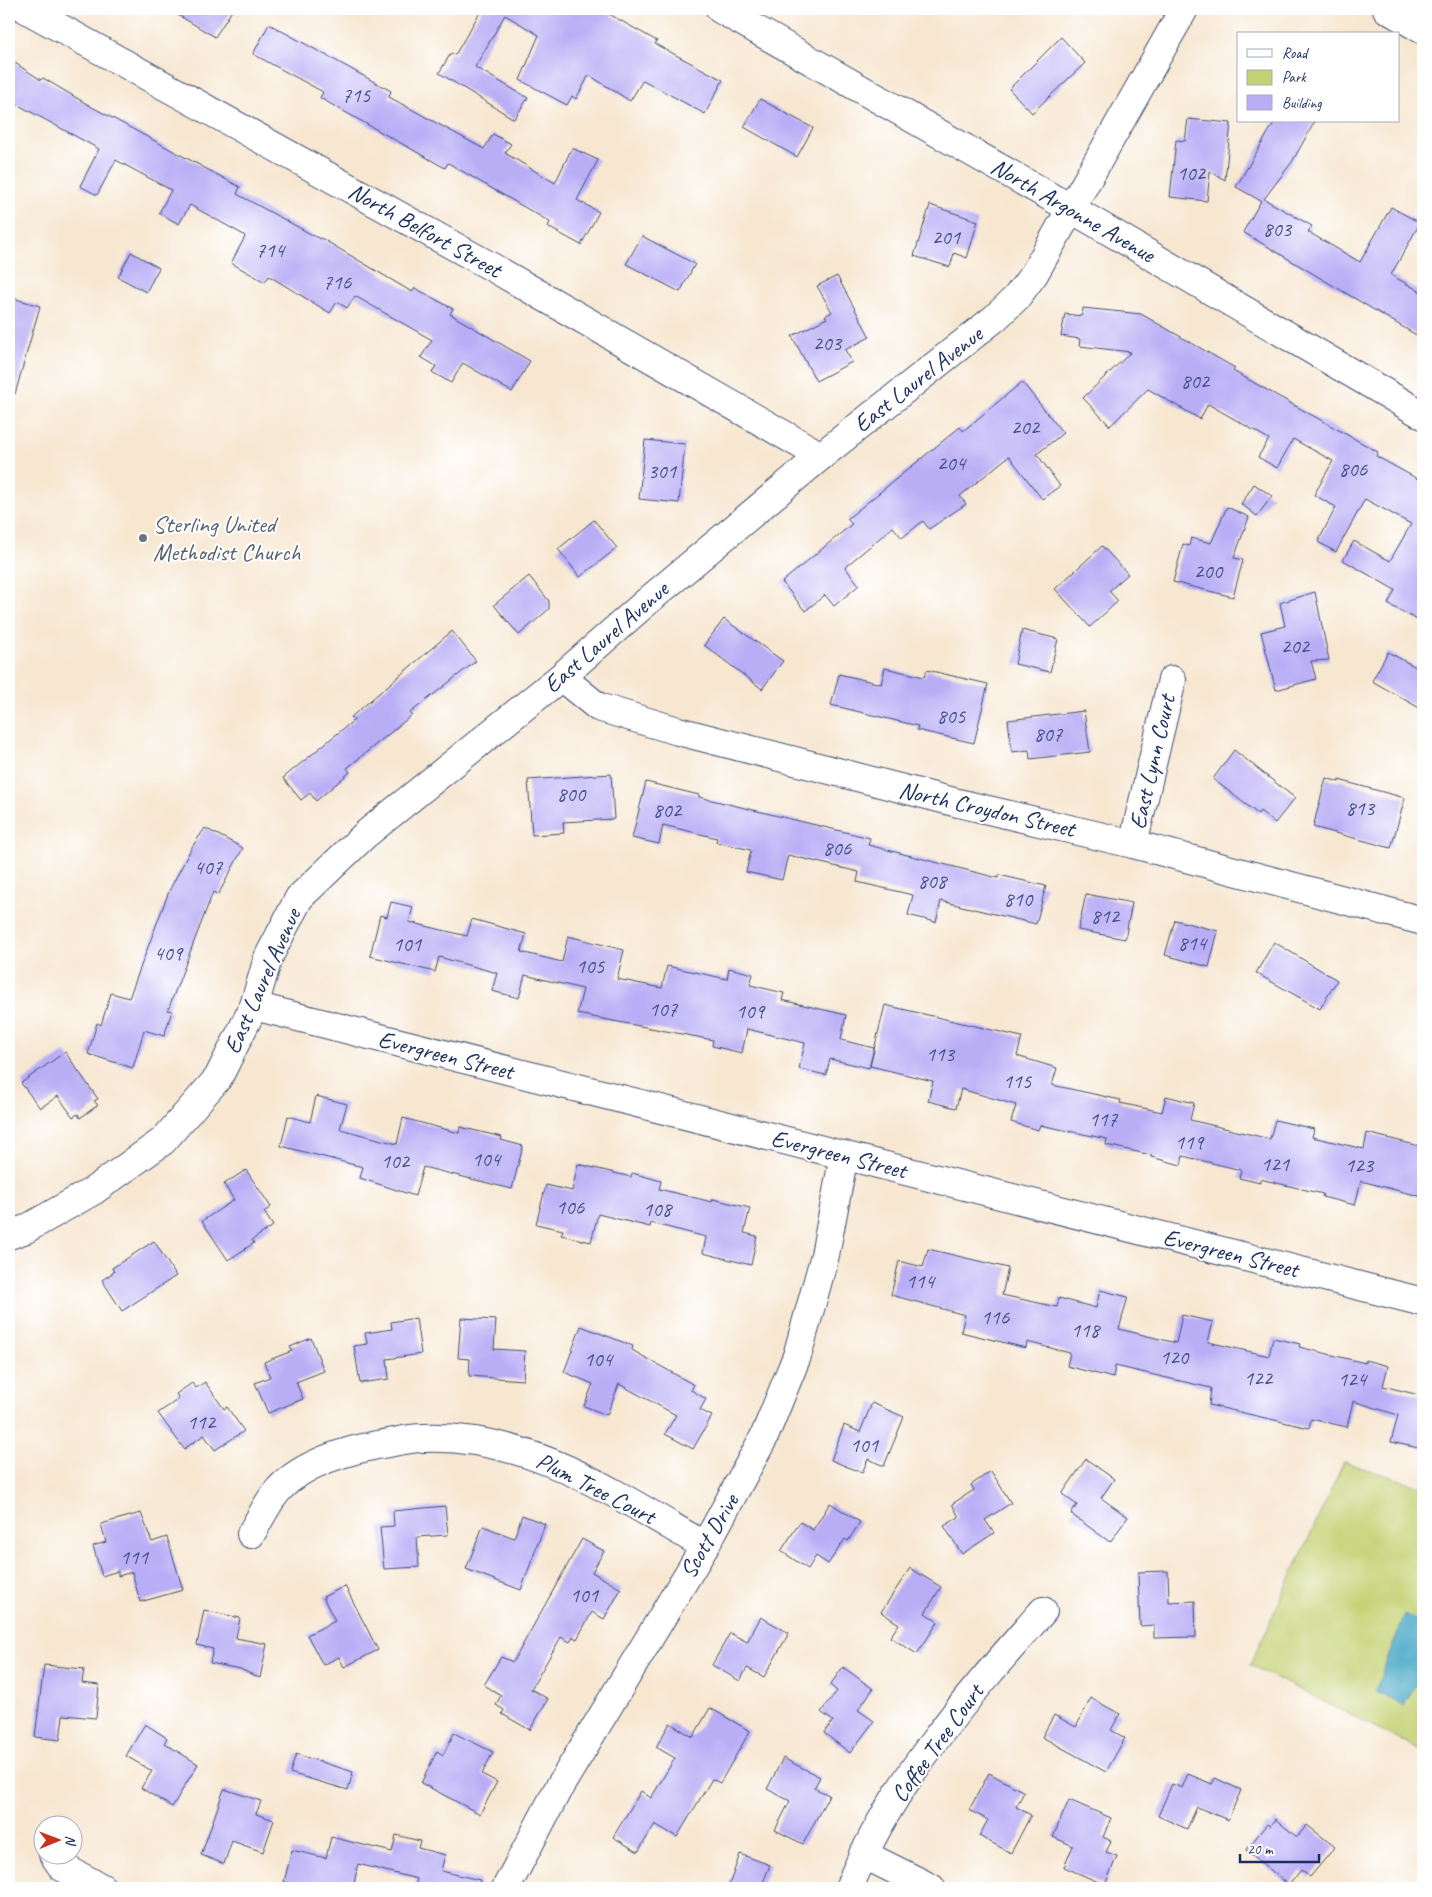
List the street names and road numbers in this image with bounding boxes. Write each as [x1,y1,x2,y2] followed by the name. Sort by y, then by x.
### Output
[986,151,1162,270] street label: North Argonne Avenue
[343,176,508,285] street label: North Belfort Street
[847,318,990,439] street label: East Laurel Avenue
[537,573,676,699] street label: East Laurel Avenue
[1122,690,1182,832] street label: East Lynn Court
[896,774,1080,844] street label: North Croydon Street
[217,902,308,1058] street label: East Laurel Avenue
[375,1024,519,1087] street label: Evergreen Street
[768,1123,912,1186] street label: Evergreen Street
[1160,1222,1304,1285] street label: Evergreen Street
[531,1445,662,1532] street label: Plum Tree Court
[673,1486,746,1584] street label: Scott Drive
[884,1676,991,1808] street label: Coffee Tree Court

